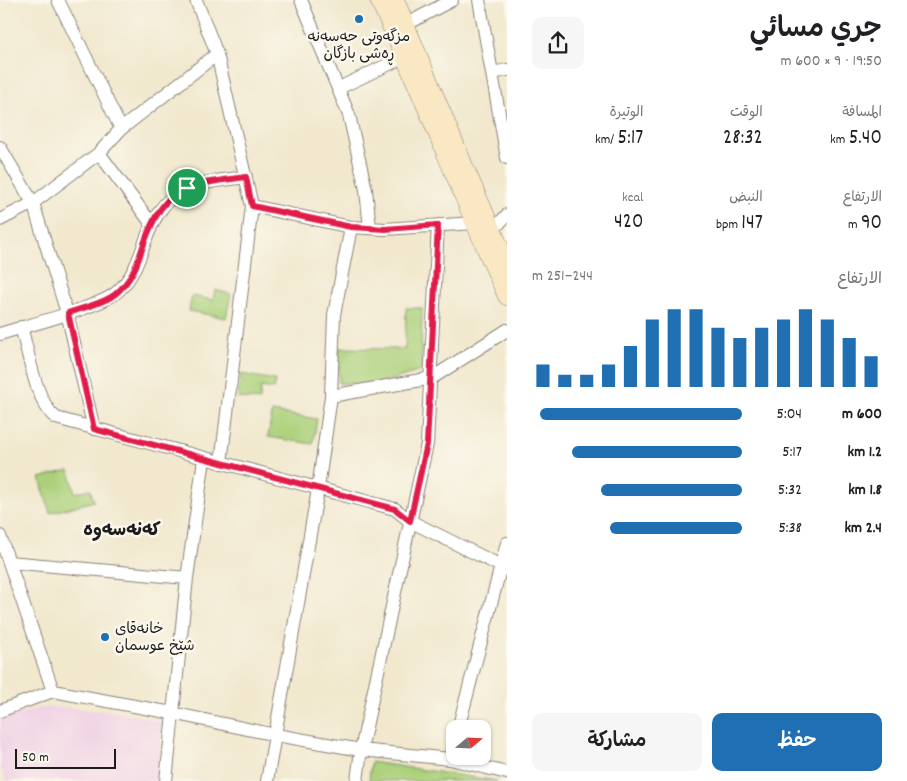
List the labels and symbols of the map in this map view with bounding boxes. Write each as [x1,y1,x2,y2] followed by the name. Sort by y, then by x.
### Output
[353,13,365,25] marker: مزگەوتی حەسەنە ڕەشی بازگان
[308,27,410,66] place label: مزگەوتی حەسەنە ڕەشی بازگان
[166,167,208,209] pin
[83,519,161,544] district label: کەنەسەوە
[115,619,195,658] place label: خانەقای شێخ عوسمان
[99,631,111,643] marker: خانەقای شێخ عوسمان
[446,720,491,765] north arrow
[15,746,116,769] scale bar

